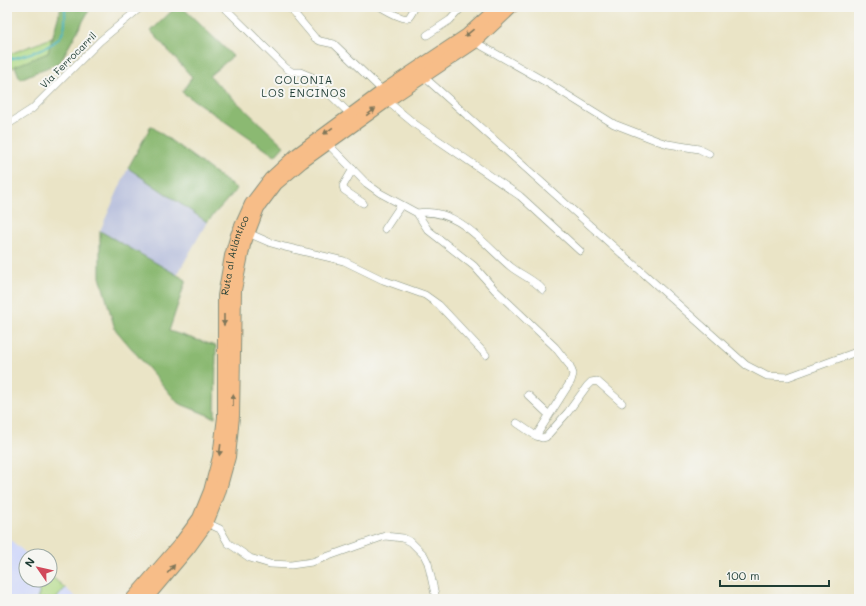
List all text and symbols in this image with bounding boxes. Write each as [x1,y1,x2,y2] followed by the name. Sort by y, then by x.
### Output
[464,28,475,37] one-way arrow
[37,29,99,91] street label: Via Ferrocarril
[261,72,347,100] district label: COLONIA LOS ENCINOS
[366,109,376,117] one-way arrow
[323,127,334,135] one-way arrow
[217,213,252,296] street label: Ruta al Atlántico
[221,314,227,327] one-way arrow
[230,393,236,406] one-way arrow
[217,444,223,456] one-way arrow
[18,548,58,588] north arrow
[21,554,38,570] text: N
[720,562,829,588] scale bar
[166,564,175,575] one-way arrow
[726,567,760,583] text: 100 m

